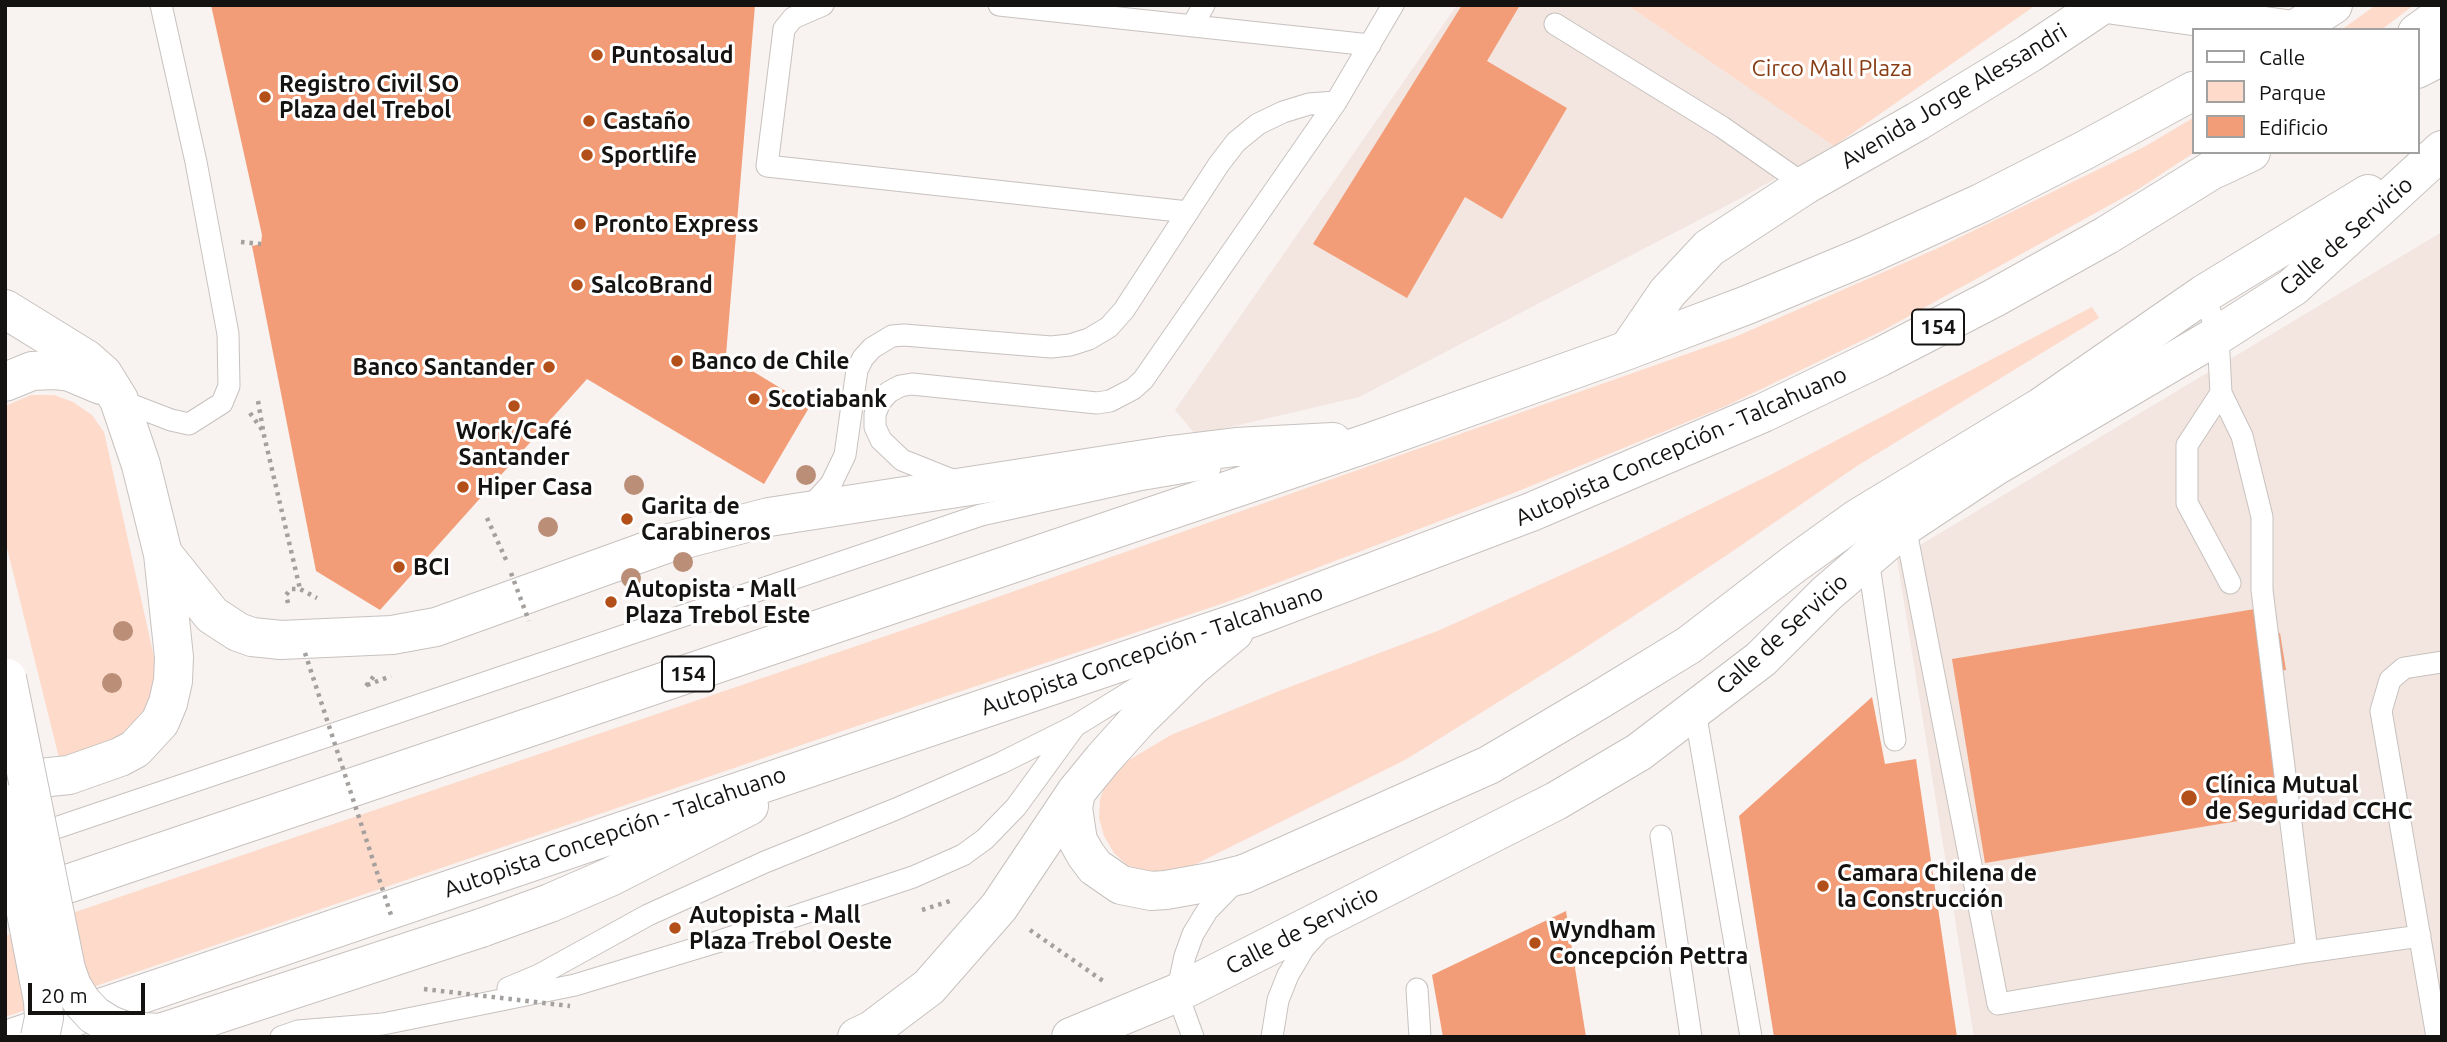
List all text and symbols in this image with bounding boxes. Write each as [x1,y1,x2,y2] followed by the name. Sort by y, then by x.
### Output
[1836,18,2072,174] street label: Avenida Jorge Alessandri
[2192,28,2419,154] legend
[611,41,733,69] place label: Puntosalud
[2259,45,2305,69] text: Calle
[589,47,605,63] marker: Puntosalud
[1752,54,1912,82] park label: Circo Mall Plaza
[279,70,459,124] place label: Registro Civil SO Plaza del Trebol
[2259,80,2326,104] text: Parque
[257,89,273,105] marker: Registro Civil SO Plaza del Trebol
[603,107,691,135] place label: Castaño
[581,113,597,129] marker: Castaño
[2259,115,2328,139] text: Edificio
[601,141,697,169] place label: Sportlife
[579,147,595,163] marker: Sportlife
[2274,171,2418,301] street label: Calle de Servicio
[594,210,759,238] place label: Pronto Express
[572,216,588,232] marker: Pronto Express
[591,271,713,299] place label: SalcoBrand
[569,277,585,293] marker: SalcoBrand
[1912,310,1964,344] road number: 154
[691,347,850,375] place label: Banco de Chile
[352,353,535,381] place label: Banco Santander
[669,353,685,369] marker: Banco de Chile
[541,359,557,375] marker: Banco Santander
[1511,360,1851,532] street label: Autopista Concepción - Talcahuano
[768,385,887,413] place label: Scotiabank
[746,391,762,407] marker: Scotiabank
[506,398,522,414] marker: Work/Café Santander
[456,417,572,471] place label: Work/Café Santander
[477,473,593,501] place label: Hiper Casa
[455,479,471,495] marker: Hiper Casa
[641,492,771,546] place label: Garita de Carabineros
[619,511,635,527] marker: Garita de Carabineros
[413,553,450,581] place label: BCI
[391,559,407,575] marker: BCI
[1710,568,1854,700] street label: Calle de Servicio
[625,575,811,629] place label: Autopista - Mall Plaza Trebol Este
[977,578,1327,722] street label: Autopista Concepción - Talcahuano
[603,594,619,610] marker: Autopista - Mall Plaza Trebol Este
[662,656,714,692] road number: 154
[440,760,790,904] street label: Autopista Concepción - Talcahuano
[2205,771,2412,825] place label: Clínica Mutual de Seguridad CCHC
[2179,788,2199,808] marker: Clínica Mutual de Seguridad CCHC
[1837,859,2037,913] place label: Camara Chilena de la Construcción
[1815,878,1831,894] marker: Camara Chilena de la Construcción
[1221,880,1383,980] street label: Calle de Servicio
[689,901,892,955] place label: Autopista - Mall Plaza Trebol Oeste
[1549,916,1748,970] place label: Wyndham Concepción Pettra
[667,920,683,936] marker: Autopista - Mall Plaza Trebol Oeste
[1527,935,1543,951] marker: Wyndham Concepción Pettra
[32,968,149,1012] scale bar
[41,983,88,1007] text: 20 m

